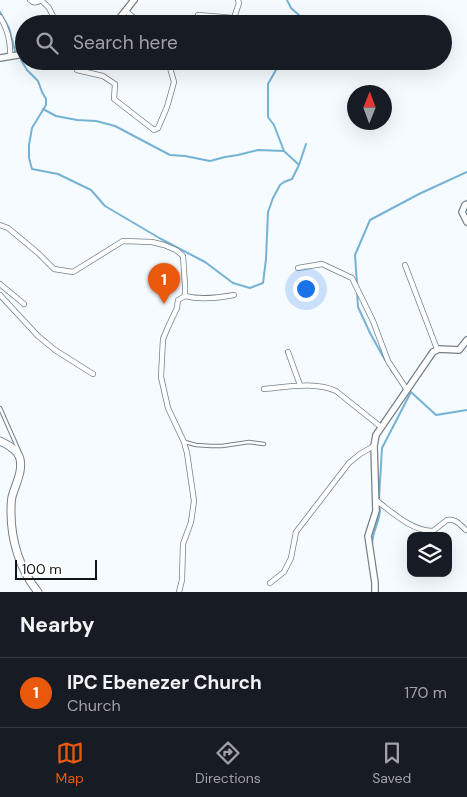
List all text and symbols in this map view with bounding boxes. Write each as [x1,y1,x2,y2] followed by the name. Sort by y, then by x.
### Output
[15,15,452,70] search box
[33,29,61,57] icon: search
[73,30,178,55] text: Search here
[347,85,392,130] north arrow
[148,263,180,304] pin: 1
[293,276,319,302] your location
[407,532,452,577] map controls
[407,532,452,577] button: layers
[15,557,98,580] scale bar
[22,560,62,578] text: 100 m
[20,611,94,639] text: Nearby
[67,670,262,695] text: IPC Ebenezer Church
[33,682,39,703] text: 1
[404,682,447,703] text: 170 m
[67,695,121,716] text: Church
[56,739,84,787] tab: Map
[195,739,261,787] tab: Directions
[372,739,411,787] tab: Saved

